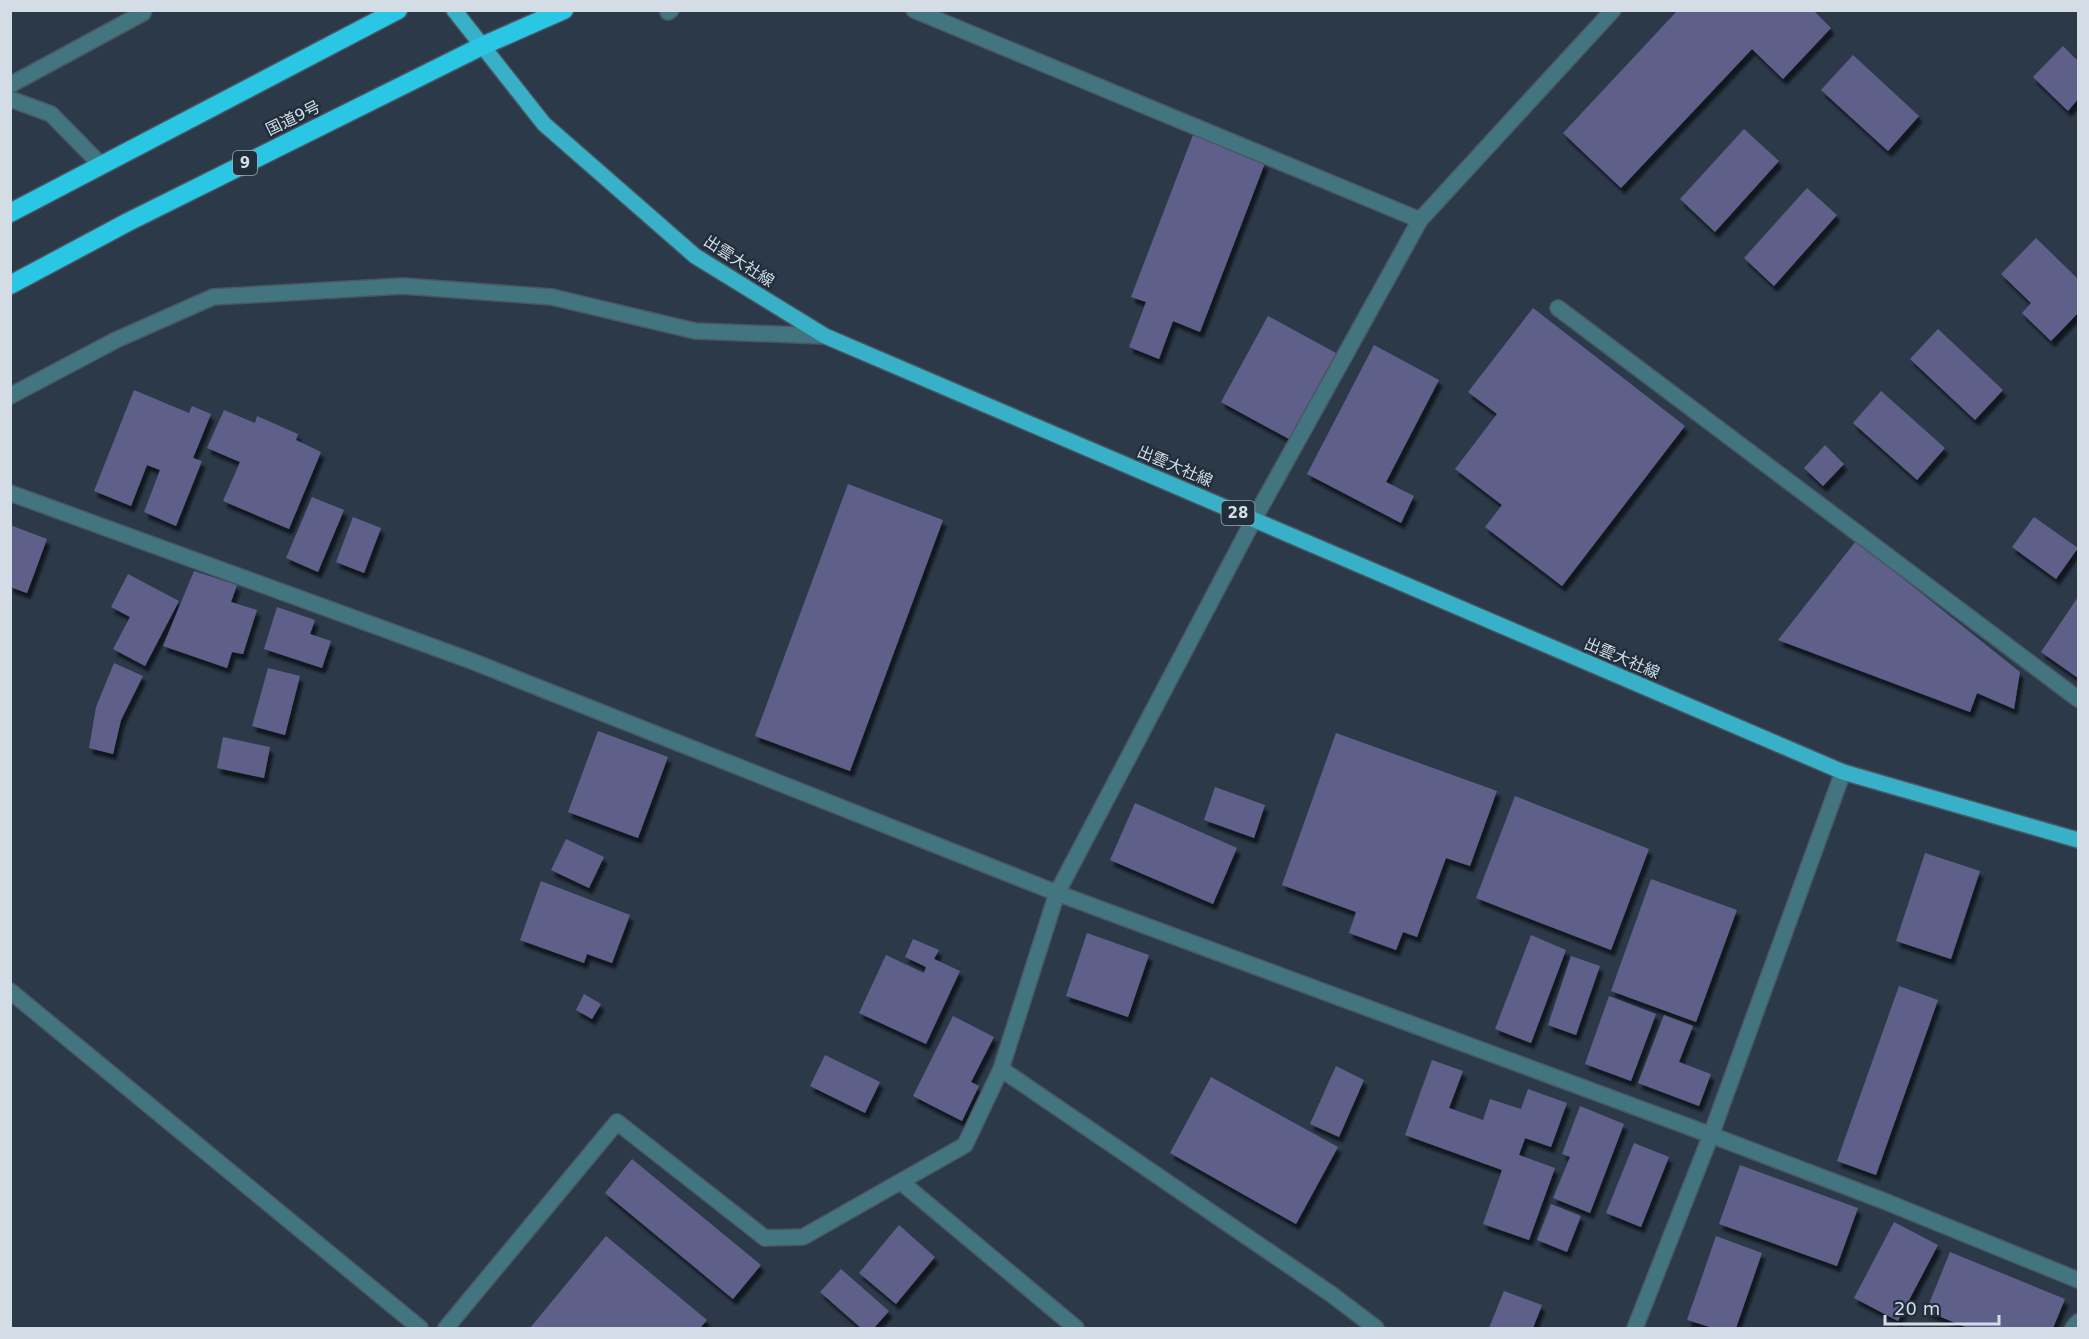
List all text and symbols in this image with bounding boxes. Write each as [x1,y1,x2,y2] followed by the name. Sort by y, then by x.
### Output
[263,97,323,139] street label: 国道9号
[233,151,257,175] road number: 9
[700,231,778,291] street label: 出雲大社線
[1134,442,1216,490] street label: 出雲大社線
[1222,501,1254,525] road number: 28
[1581,634,1663,682] street label: 出雲大社線
[1885,1288,1999,1326] scale bar
[1894,1298,1940,1319] text: 20 m

